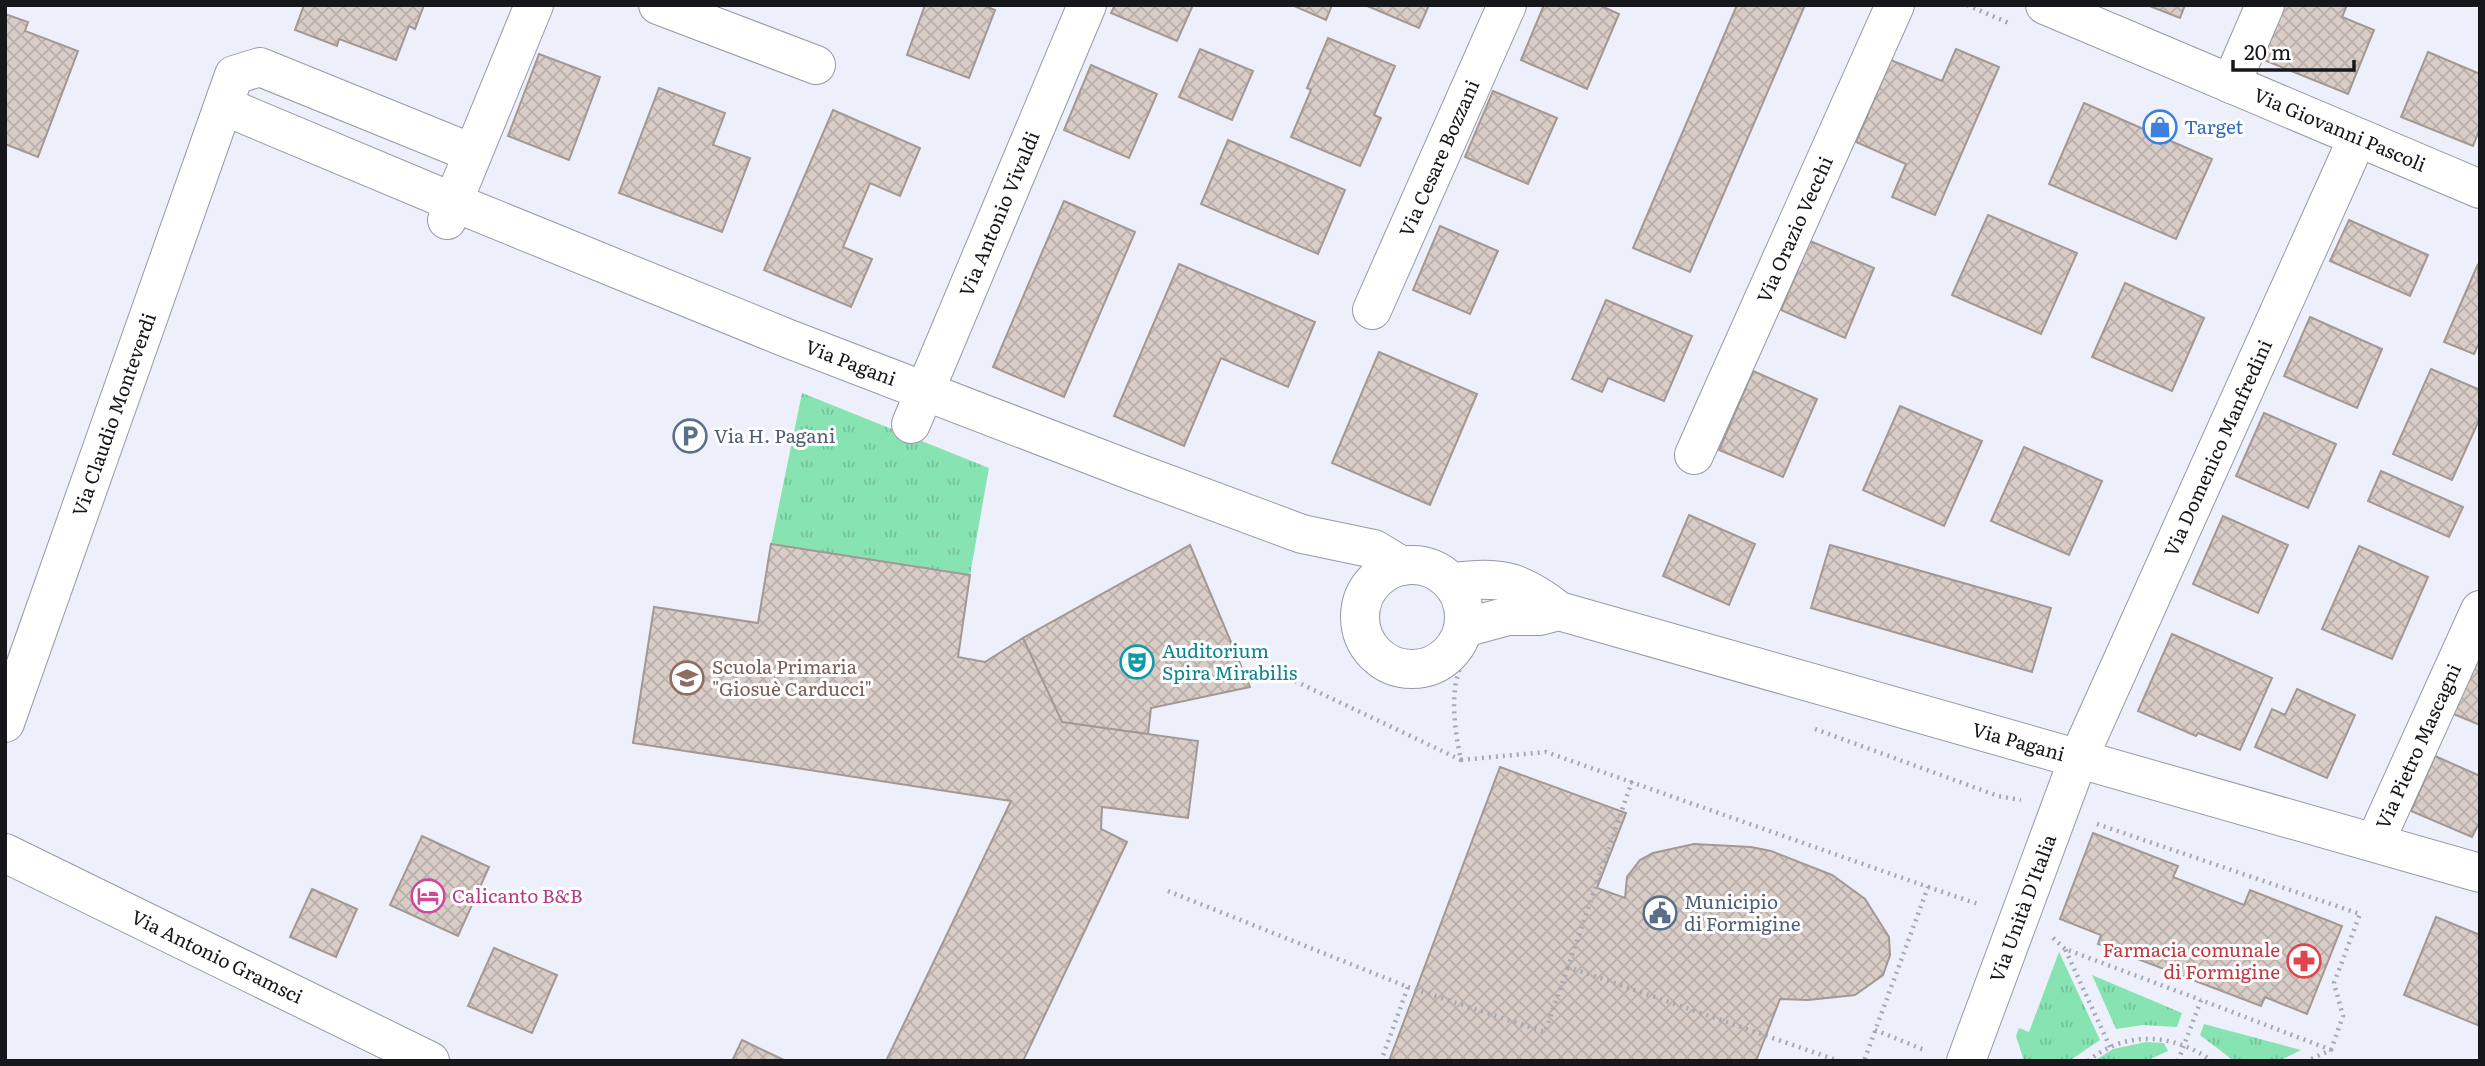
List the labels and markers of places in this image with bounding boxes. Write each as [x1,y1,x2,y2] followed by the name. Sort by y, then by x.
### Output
[2141,108,2179,146] shop icon: Target
[2184,112,2244,140] place label: Target
[671,417,709,455] parking icon: Via H. Pagani
[714,421,835,449] place label: Via H. Pagani
[1162,636,1298,686] place label: Auditorium Spira Mirabilis
[1118,643,1156,681] theatre icon: Auditorium Spira Mirabilis
[712,652,872,702] place label: Scuola Primaria "Giosuè Carducci"
[668,659,706,697] school or university icon: Scuola Primaria "Giosuè Carducci"
[409,877,447,915] hotel icon: Calicanto B&B
[452,881,583,909] place label: Calicanto B&B
[1684,887,1801,937] place label: Municipio di Formigine
[1641,894,1679,932] public building icon: Municipio di Formigine
[2102,935,2280,985] place label: Farmacia comunale di Formigine
[2285,942,2323,980] pharmacy icon: Farmacia comunale di Formigine

